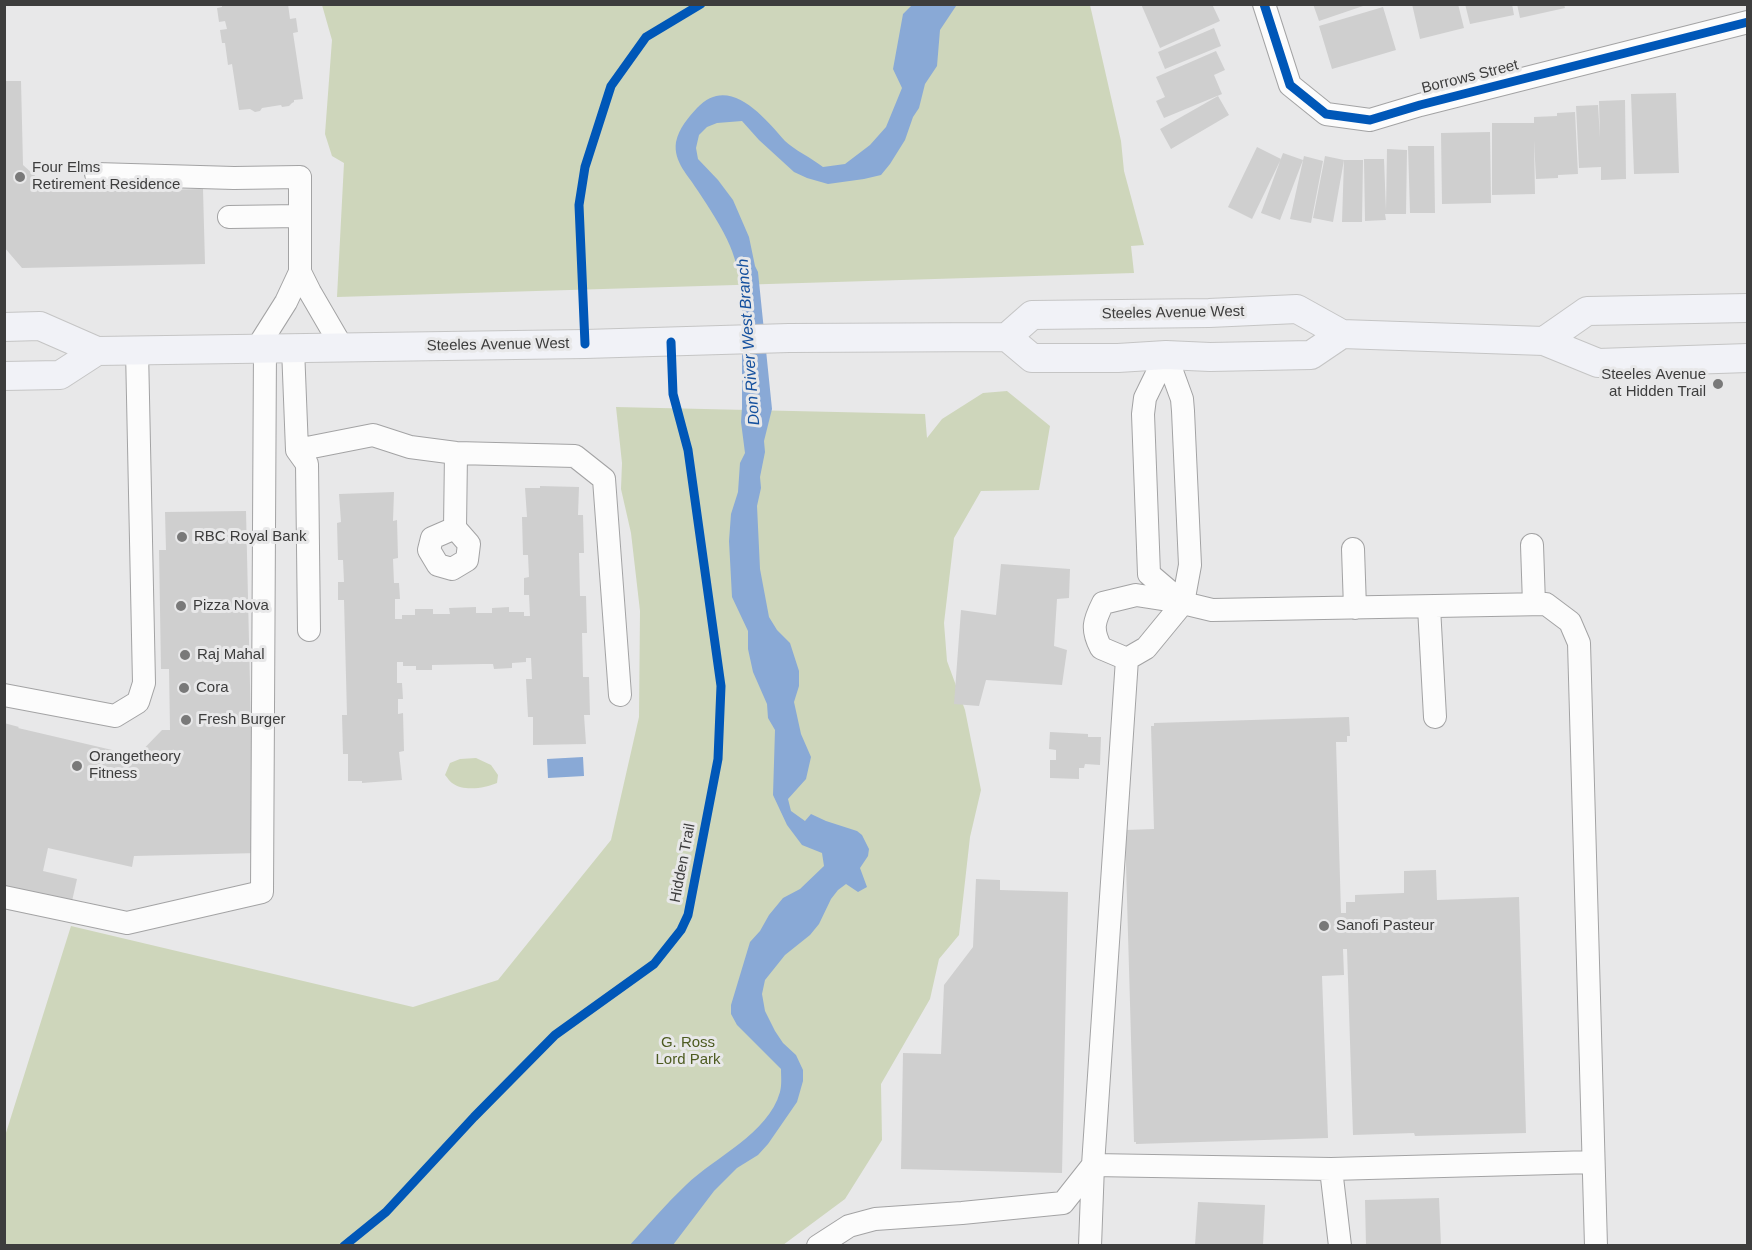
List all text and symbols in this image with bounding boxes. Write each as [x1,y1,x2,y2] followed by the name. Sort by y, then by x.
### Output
[1420,56,1520,98] street label: Borrows Street
[32,159,180,194] place label: Four Elms Retirement Residence
[13,170,27,184] marker: Four Elms Retirement Residence
[734,258,764,426] water label: Don River West Branch
[1101,303,1245,323] street label: Steeles Avenue West
[426,335,570,355] street label: Steeles Avenue West
[1601,366,1706,401] place label: Steeles Avenue at Hidden Trail
[1711,377,1725,391] marker: Steeles Avenue at Hidden Trail
[194,528,307,546] place label: RBC Royal Bank
[175,530,189,544] marker: RBC Royal Bank
[193,597,269,615] place label: Pizza Nova
[174,599,188,613] marker: Pizza Nova
[197,646,265,664] place label: Raj Mahal
[178,648,192,662] marker: Raj Mahal
[196,679,229,697] place label: Cora
[177,681,191,695] marker: Cora
[198,711,286,729] place label: Fresh Burger
[179,713,193,727] marker: Fresh Burger
[89,748,181,783] place label: Orangetheory Fitness
[70,759,84,773] marker: Orangetheory Fitness
[667,822,699,904] street label: Hidden Trail
[1336,917,1434,935] place label: Sanofi Pasteur
[1317,919,1331,933] marker: Sanofi Pasteur
[655,1034,721,1069] park label: G. Ross Lord Park

